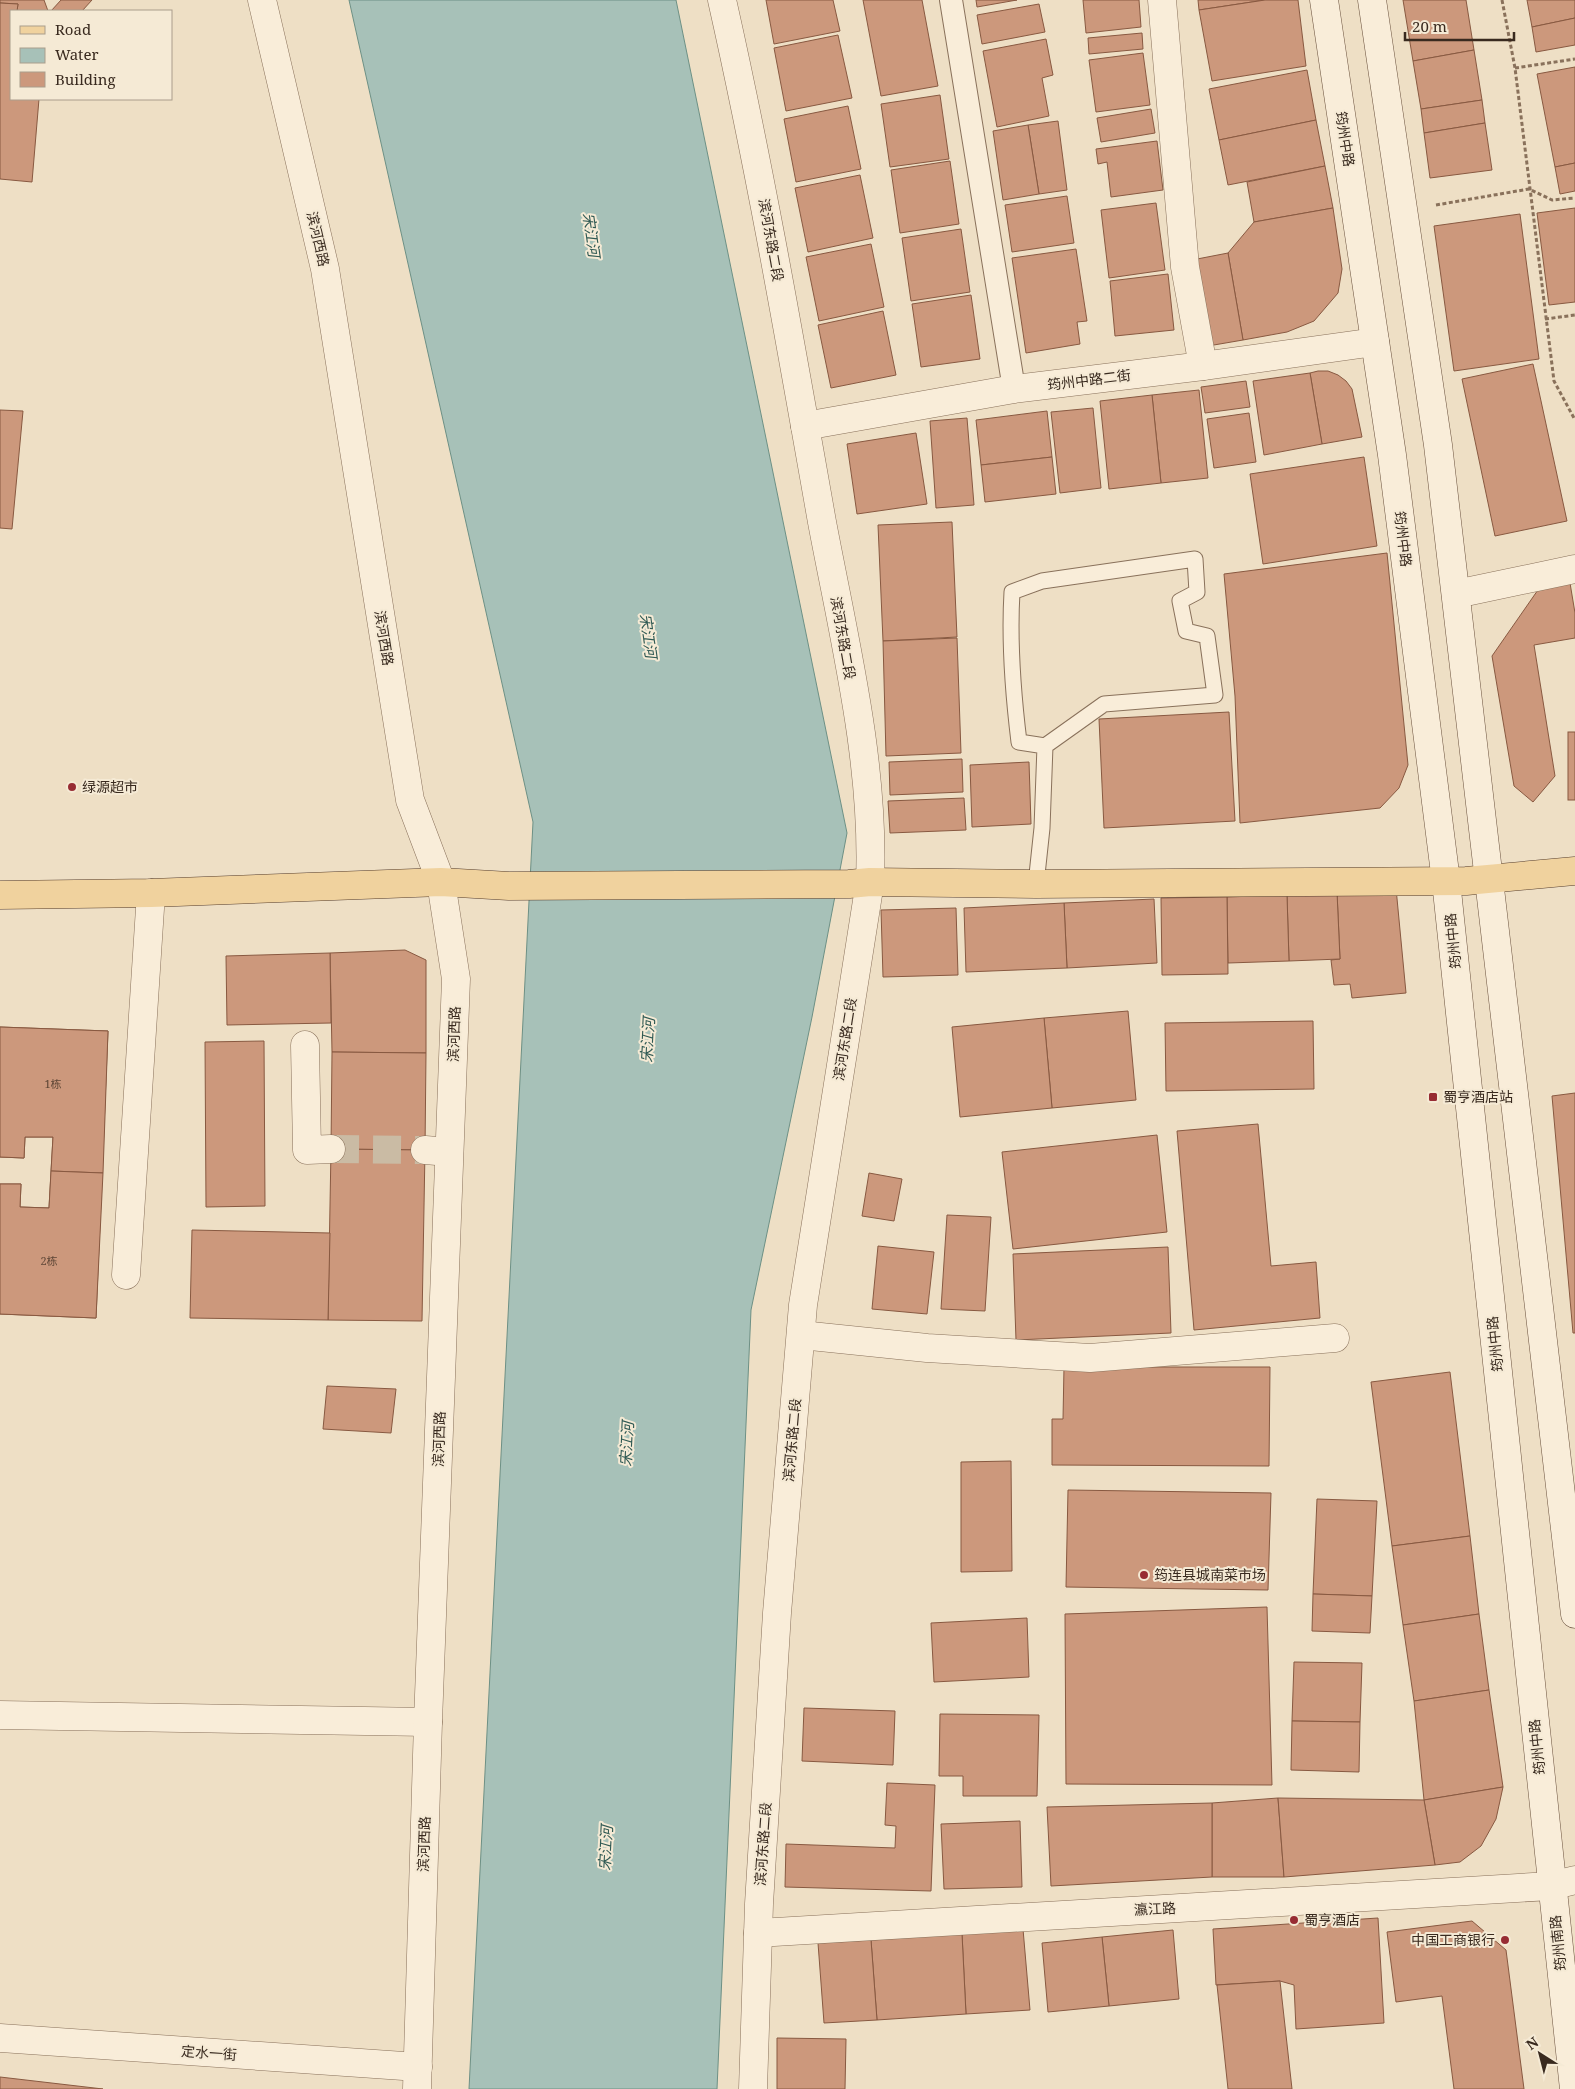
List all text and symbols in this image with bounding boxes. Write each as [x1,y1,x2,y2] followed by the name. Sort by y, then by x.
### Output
[10,10,172,100] legend
[1405,10,1514,42] scale bar
[1412,16,1447,36] text: 20 m
[55,19,91,39] text: Road
[55,44,98,64] text: Water
[55,69,116,89] text: Building
[1332,110,1359,168] street label: 筠州中路
[755,197,788,283] street label: 滨河东路二段
[303,209,334,268] street label: 滨河西路
[579,211,605,261] water label: 宋江河
[1046,365,1132,394] street label: 筠州中路二街
[1391,510,1416,568] street label: 筠州中路
[827,595,860,681] street label: 滨河东路二段
[371,609,398,667] street label: 滨河西路
[636,612,662,662] water label: 宋江河
[82,777,138,796] place label: 绿源超市
[66,781,78,793] marker: 绿源超市
[1440,912,1465,970] street label: 筠州中路
[829,996,860,1082] street label: 滨河东路二段
[443,1006,464,1062] street label: 滨河西路
[636,1014,658,1063] water label: 宋江河
[44,1076,62,1091] house number: 1栋
[1443,1087,1513,1106] place label: 蜀亨酒店站
[1427,1091,1439,1103] marker: 蜀亨酒店站
[40,1253,58,1268] house number: 2栋
[1482,1315,1507,1373] street label: 筠州中路
[778,1397,805,1483] street label: 滨河东路二段
[428,1411,449,1467] street label: 滨河西路
[615,1418,637,1467] water label: 宋江河
[1154,1565,1266,1584] place label: 筠连县城南菜市场
[1138,1569,1150,1581] marker: 筠连县城南菜市场
[1524,1718,1549,1776] street label: 筠州中路
[750,1801,775,1887] street label: 滨河东路二段
[413,1816,434,1872] street label: 滨河西路
[594,1822,616,1871] water label: 宋江河
[1134,1898,1176,1919] street label: 瀛江路
[1304,1910,1360,1929] place label: 蜀亨酒店
[1288,1914,1300,1926] marker: 蜀亨酒店
[1545,1914,1570,1972] street label: 筠州南路
[1411,1930,1495,1949] place label: 中国工商银行
[1499,1934,1511,1946] marker: 中国工商银行
[1515,2029,1565,2079] north arrow
[1522,2032,1542,2054] text: N
[180,2041,238,2064] street label: 定水一街

